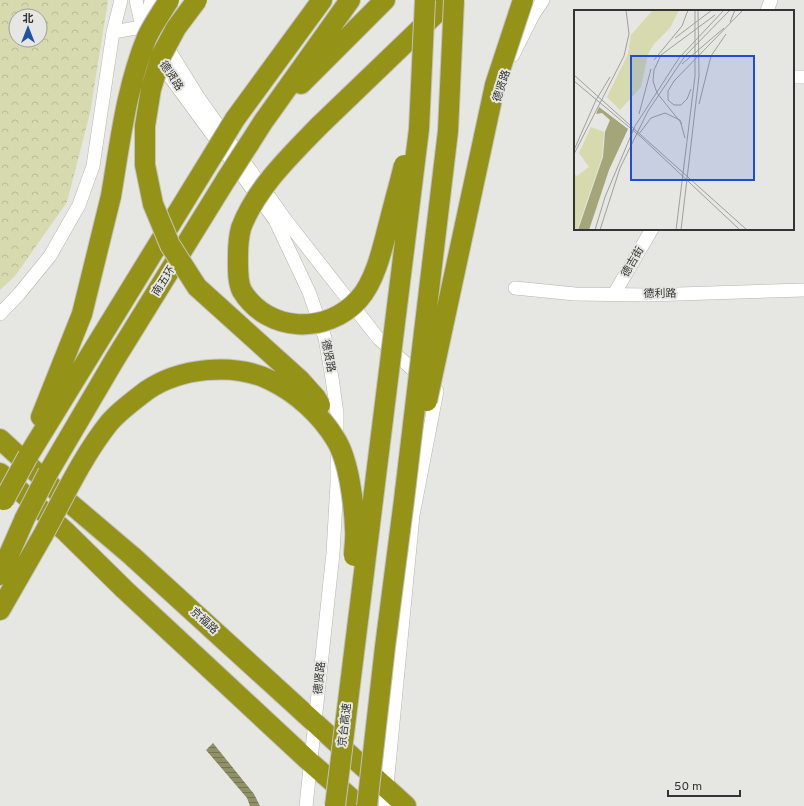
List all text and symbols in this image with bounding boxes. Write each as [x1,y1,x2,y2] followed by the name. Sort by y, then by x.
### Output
[8,8,48,48] north arrow
[574,10,794,230] inset map
[23,12,34,26] text: 北
[156,58,186,94] street label: 德贤路
[490,68,514,104] street label: 德贤路
[619,244,647,280] street label: 德吉街
[149,263,179,299] street label: 南五环
[643,287,677,301] street label: 德利路
[318,338,338,374] street label: 德贤路
[187,605,221,637] street label: 京福路
[311,661,329,695] street label: 德贤路
[335,702,355,748] street label: 京台高速
[668,772,740,798] scale bar
[674,779,702,795] text: 50 m

